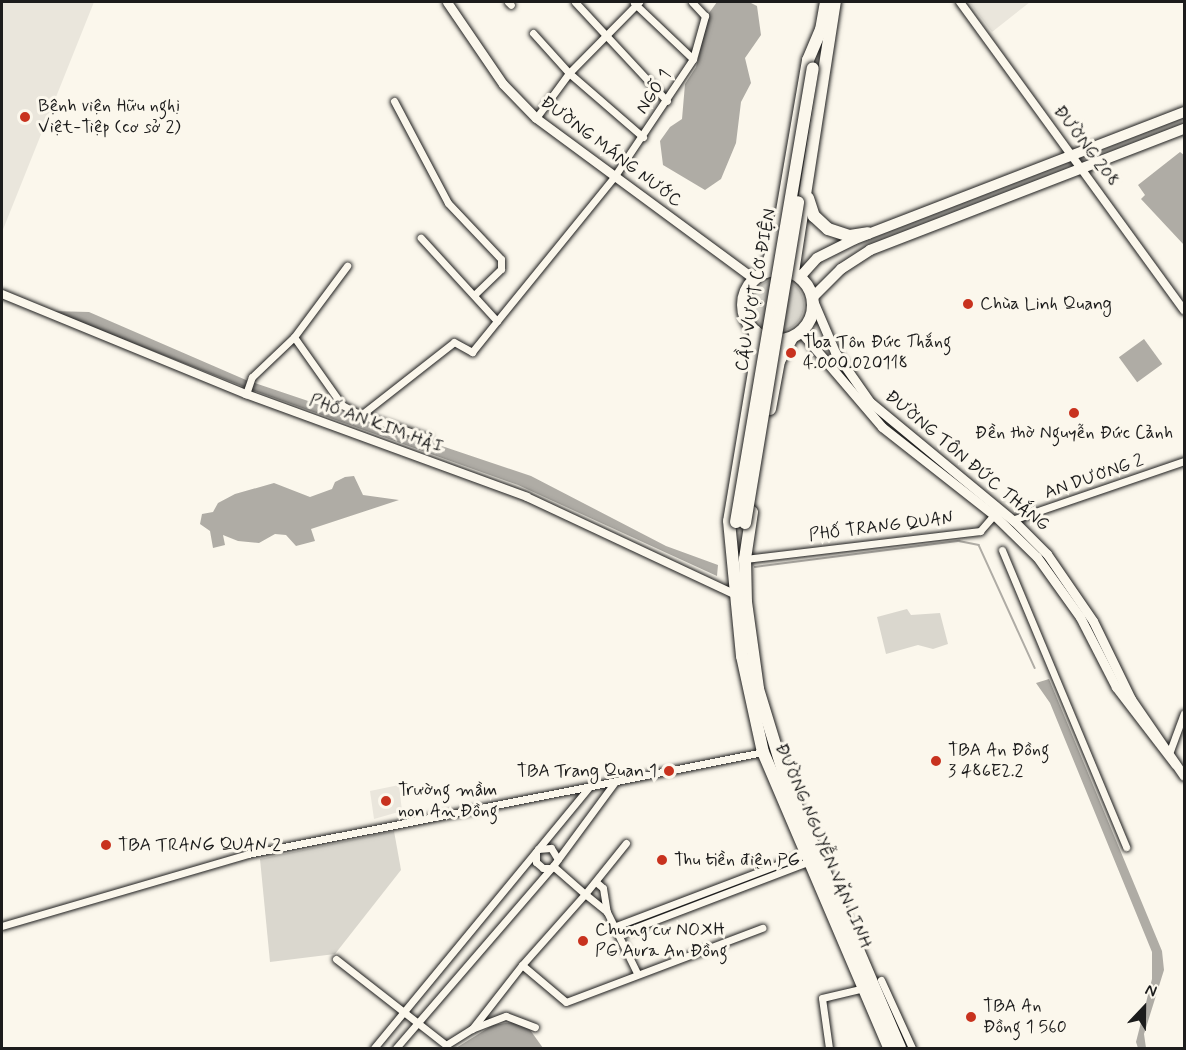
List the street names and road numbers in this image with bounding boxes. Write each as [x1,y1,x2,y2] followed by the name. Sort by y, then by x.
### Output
[632,66,676,118] street label: NGÕ 1
[535,91,687,213] street label: ĐƯỜNG MÁNG NƯỚC
[1049,101,1123,191] street label: ĐƯỜNG 208
[731,206,781,374] street label: CẦU VƯỢT CƠ ĐIỆN
[882,388,1052,534] street label: ĐƯỜNG TÔN ĐỨC THẮNG
[305,390,447,458] street label: PHỐ AN KIM HẢI
[1041,450,1147,504] street label: AN DƯƠNG 2
[807,507,955,547] street label: PHỐ TRANG QUAN
[769,739,877,953] street label: ĐƯỜNG NGUYỄN VĂN LINH

